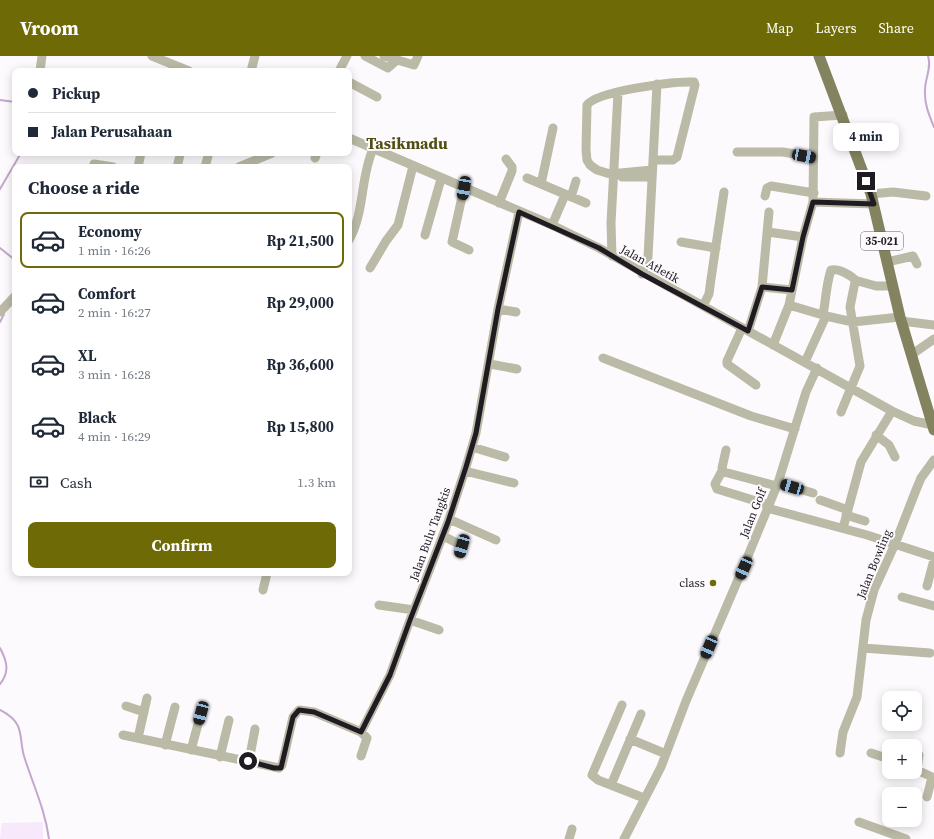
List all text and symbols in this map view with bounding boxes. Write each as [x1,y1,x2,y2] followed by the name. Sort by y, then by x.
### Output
[20,15,79,41] text: Vroom
[766,18,793,38] text: Map
[815,18,857,38] text: Layers
[879,18,914,38] text: Share
[52,83,100,104] text: Pickup
[52,121,172,142] text: Jalan Perusahaan
[833,123,899,151] callout: 4 min
[849,128,883,145] text: 4 min
[366,132,448,154] district label: Tasikmadu
[791,148,817,164] car
[857,172,875,190] route end
[28,175,140,200] text: Choose a ride
[456,175,472,201] car
[78,221,142,242] text: Economy
[30,222,66,258] icon: car
[266,230,334,251] text: Rp 21,500
[861,232,903,250] road number: 35-021
[617,241,683,287] street label: Jalan Atletik
[78,242,151,259] text: 1 min · 16:26
[78,283,136,304] text: Comfort
[30,284,66,320] icon: car
[266,292,334,313] text: Rp 29,000
[78,304,151,321] text: 2 min · 16:27
[78,345,97,366] text: XL
[30,346,66,382] icon: car
[266,354,334,375] text: Rp 36,600
[78,366,151,383] text: 3 min · 16:28
[78,407,117,428] text: Black
[30,408,66,444] icon: car
[266,416,334,437] text: Rp 15,800
[78,428,151,445] text: 4 min · 16:29
[28,471,50,493] icon: cash
[60,472,92,493] text: Cash
[297,474,336,491] text: 1.3 km
[779,478,805,496] car
[735,484,771,541] street label: Jalan Golf
[405,485,454,584] street label: Jalan Bulu Tangkis
[28,522,336,568] button: Confirm
[852,527,895,602] street label: Jalan Bowling
[453,533,471,559] car
[734,555,754,581] car
[679,575,705,591] place label: class
[708,578,718,588] marker: class
[699,634,719,660] car
[882,691,922,827] map controls
[882,691,922,731] button: locate
[192,700,210,726] car
[882,739,922,779] button: +
[239,752,257,770] route start
[882,787,922,827] button: −

